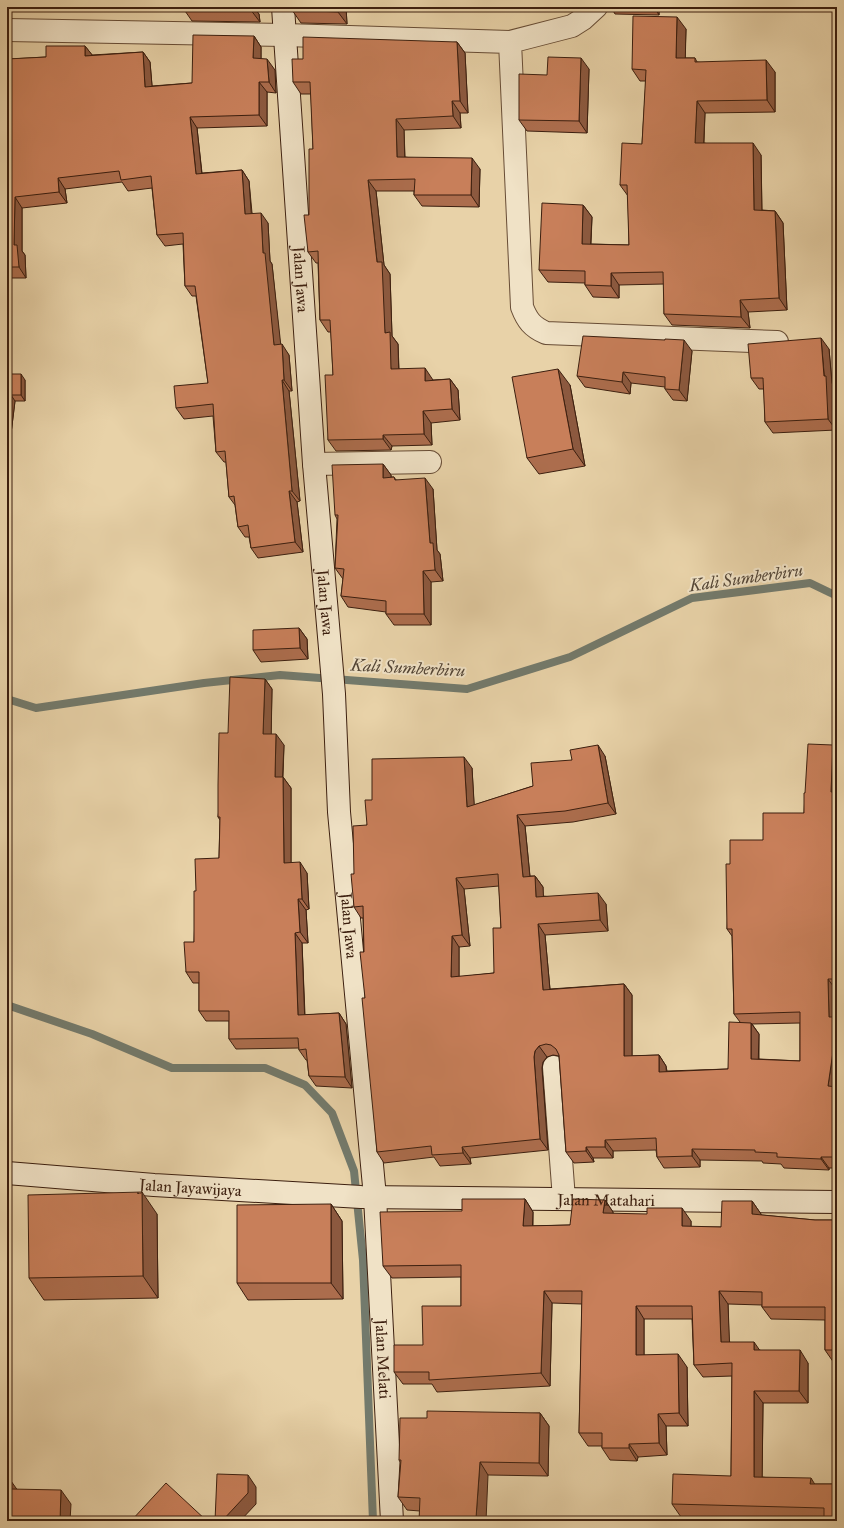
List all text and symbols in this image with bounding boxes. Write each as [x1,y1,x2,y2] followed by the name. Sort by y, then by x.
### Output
[289,244,313,313] street label: Jalan Jawa
[687,560,804,597] water label: Kali Sumberbiru
[313,567,338,636] street label: Jalan Jawa
[349,654,466,681] water label: Kali Sumberbiru
[336,890,362,959] street label: Jalan Jawa
[137,1174,242,1200] street label: Jalan Jayawijaya
[555,1190,656,1210] street label: Jalan Matahari
[371,1317,395,1400] street label: Jalan Melati

